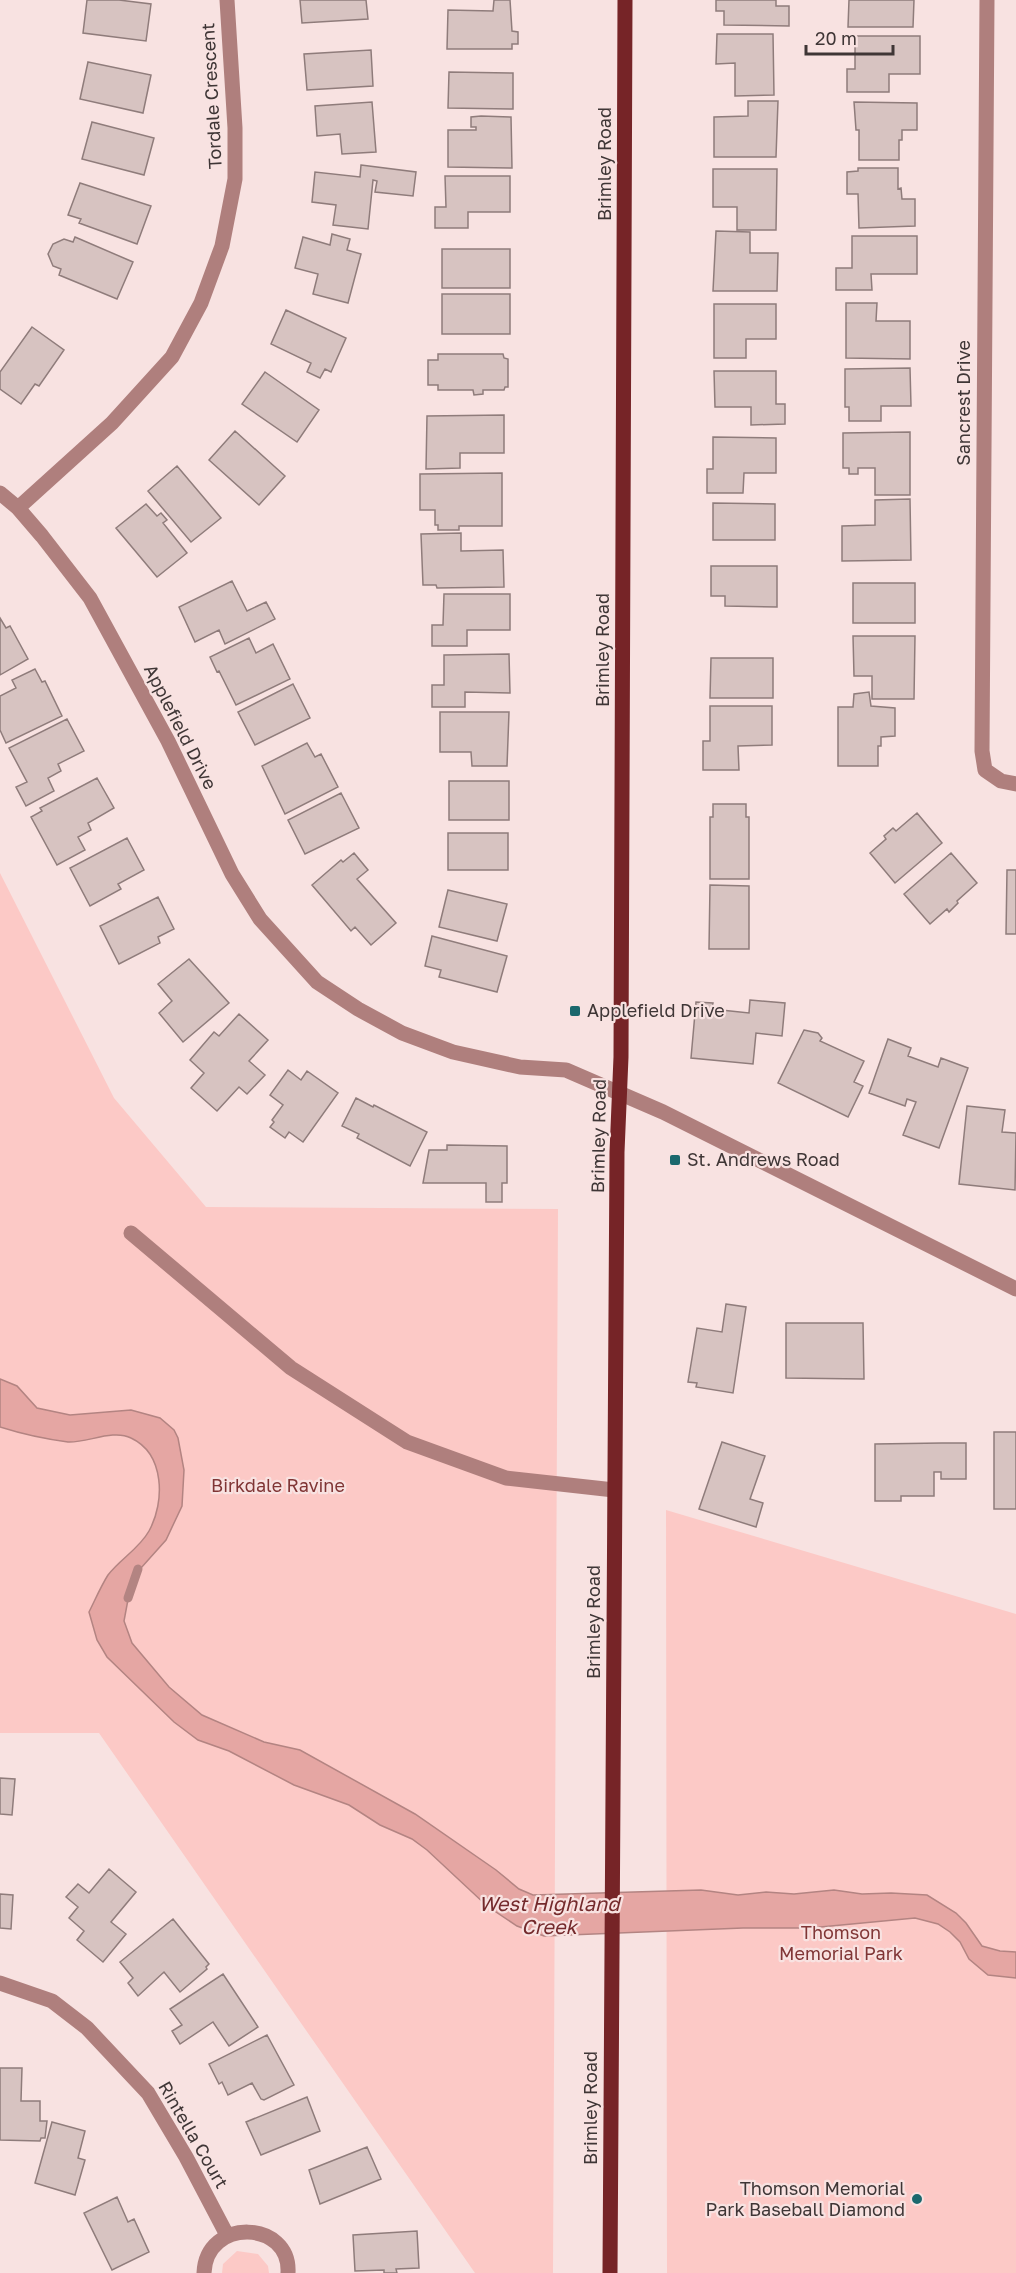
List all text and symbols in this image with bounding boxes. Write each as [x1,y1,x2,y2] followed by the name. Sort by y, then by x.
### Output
[806,18,893,56] scale bar
[196,22,226,170] street label: Tordale Crescent
[815,27,857,49] text: 20 m
[593,107,615,221] street label: Brimley Road
[952,340,974,466] street label: Sancrest Drive
[591,593,613,707] street label: Brimley Road
[140,660,222,793] street label: Applefield Drive
[587,999,725,1021] place label: Applefield Drive
[568,1004,582,1018] marker: Applefield Drive
[586,1079,610,1193] street label: Brimley Road
[687,1148,840,1170] place label: St. Andrews Road
[668,1153,682,1167] marker: St. Andrews Road
[211,1474,345,1496] park label: Birkdale Ravine
[582,1565,604,1679] street label: Brimley Road
[478,1891,622,1938] water label: West Highland Creek
[779,1921,903,1964] park label: Thomson Memorial Park
[579,2051,601,2165] street label: Brimley Road
[154,2077,233,2192] street label: Rintella Court
[706,2177,905,2220] place label: Thomson Memorial Park Baseball Diamond
[910,2192,924,2206] marker: Thomson Memorial Park Baseball Diamond

